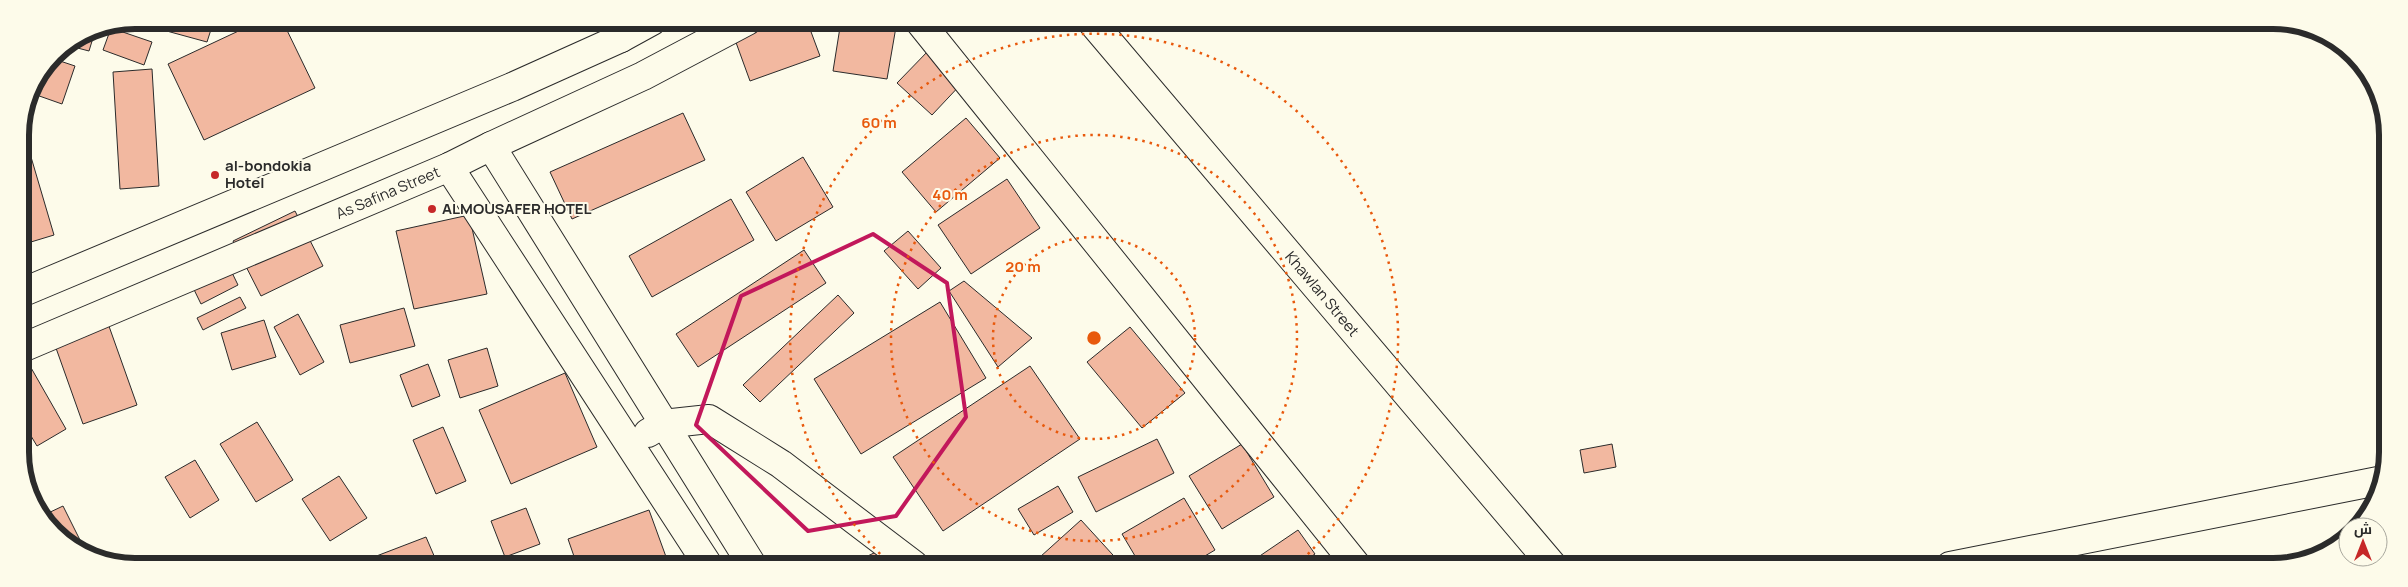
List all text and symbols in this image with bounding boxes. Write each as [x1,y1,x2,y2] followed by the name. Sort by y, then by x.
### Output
[861,112,897,133] text: 60 m
[225,155,311,193] place label: al-bondokia Hotel
[332,161,443,224] street label: As Safina Street
[209,169,221,181] marker: al-bondokia Hotel
[932,184,968,205] text: 40 m
[442,198,592,219] place label: ALMOUSAFER HOTEL
[426,203,438,215] marker: ALMOUSAFER HOTEL
[1281,247,1364,341] street label: Khawlan Street
[1005,256,1041,277] text: 20 m
[1085,329,1103,347] centre of rings
[2338,517,2388,567] north arrow
[2354,519,2372,538] text: ش

